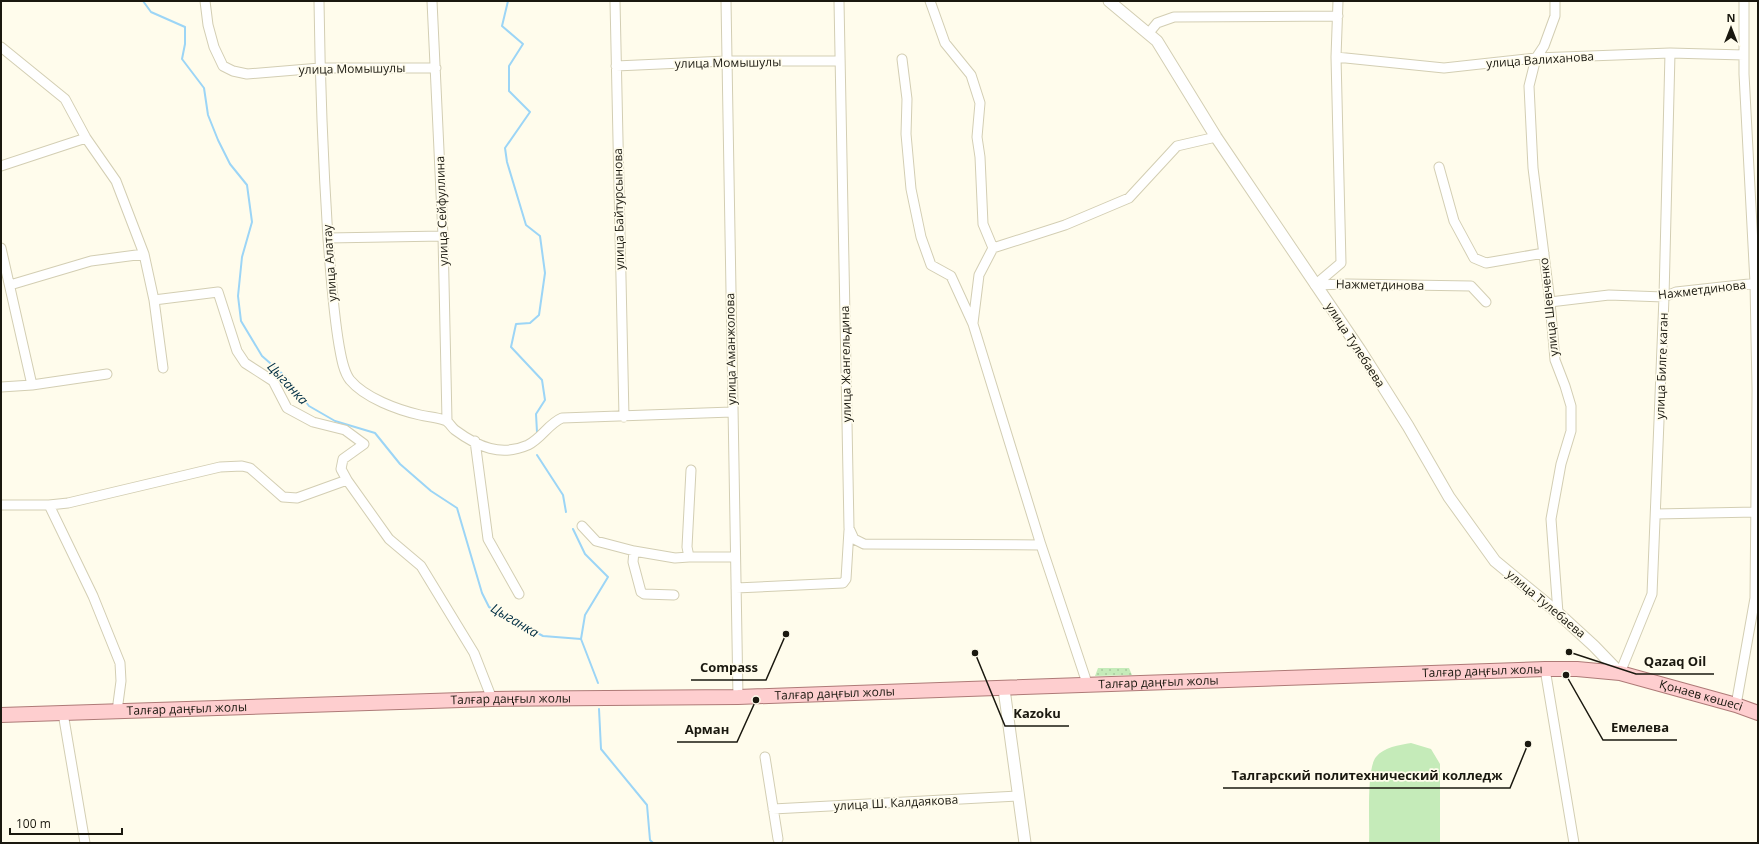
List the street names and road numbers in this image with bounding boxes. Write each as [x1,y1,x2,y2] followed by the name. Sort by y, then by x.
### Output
[1485,47,1594,72] street label: улица Валиханова
[675,53,781,72] street label: улица Момышулы
[299,59,405,78] street label: улица Момышулы
[609,148,628,270] street label: улица Байтурсынова
[431,156,452,266] street label: улица Сейфуллина
[318,223,341,302] street label: улица Алатау
[1535,257,1562,357] street label: улица Шевченко
[1336,275,1424,294] street label: Нажметдинова
[1657,276,1747,303] street label: Нажметдинова
[721,293,740,405] street label: улица Аманжолова
[1322,299,1389,391] street label: улица Тулебаева
[836,305,855,423] street label: улица Жангельдина
[1651,312,1672,420] street label: улица Билге каган
[1503,566,1589,642] street label: улица Тулебаева
[1422,660,1543,681] street label: Талғар даңғыл жолы
[1098,671,1219,692] street label: Талғар даңғыл жолы
[1658,675,1745,715] street label: Қонаев көшесі
[774,683,895,704] street label: Талғар даңғыл жолы
[450,689,571,708] street label: Талғар даңғыл жолы
[126,698,247,719] street label: Талғар даңғыл жолы
[833,791,959,814] street label: улица Ш. Калдаякова

